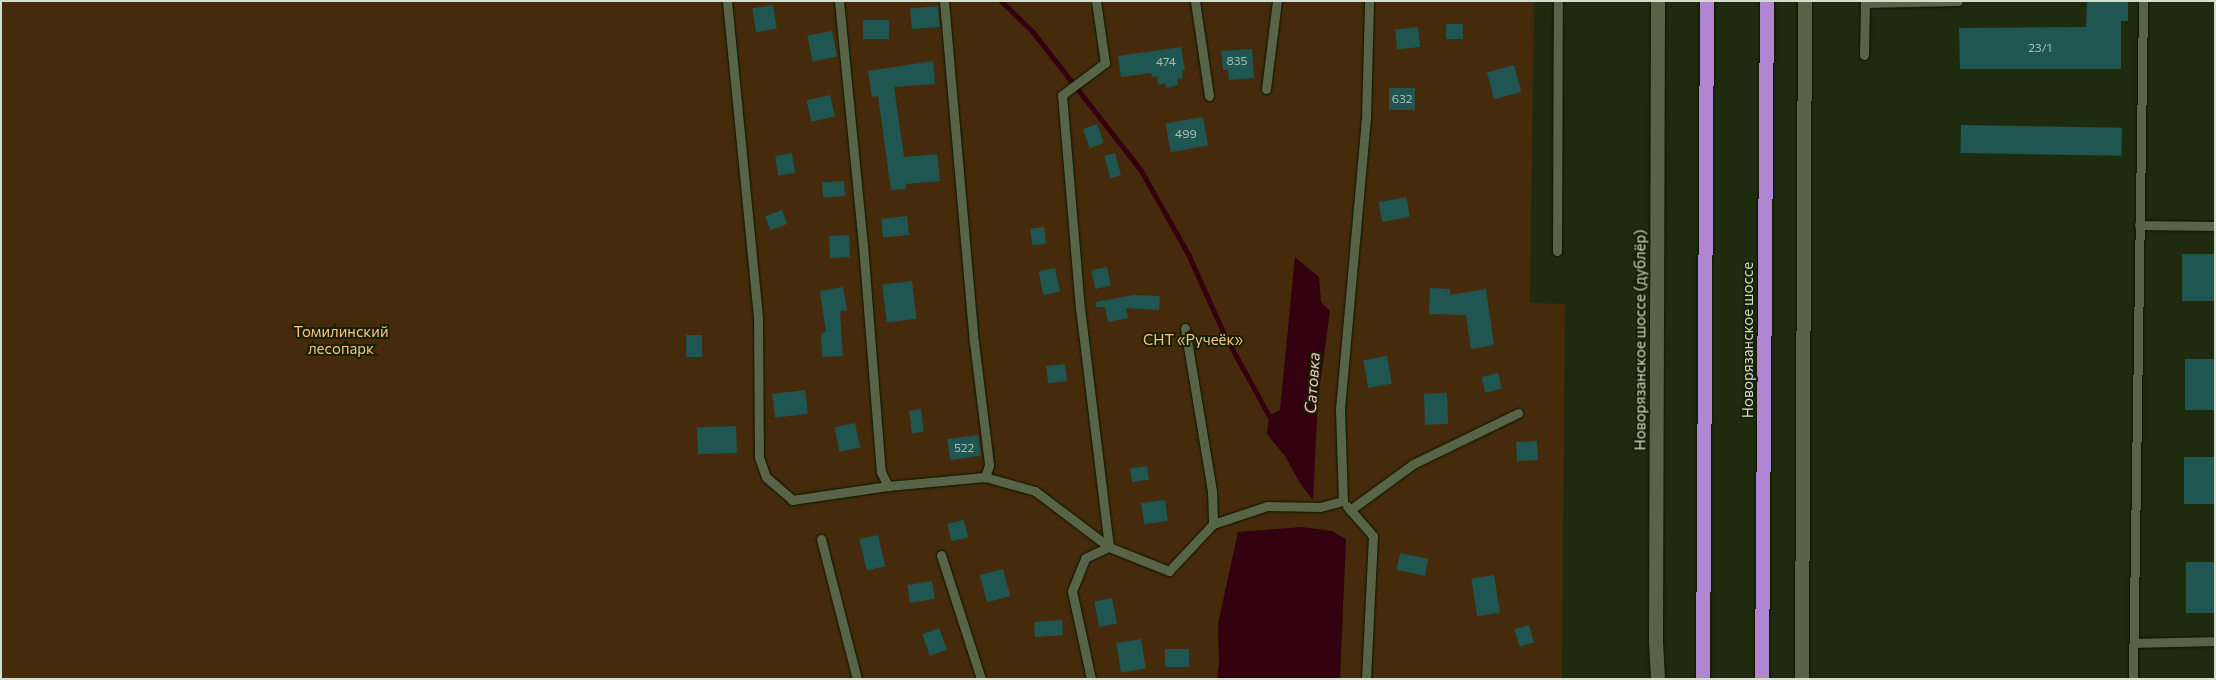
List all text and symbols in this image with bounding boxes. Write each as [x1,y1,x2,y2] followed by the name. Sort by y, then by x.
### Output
[2028,41,2052,55] house number: 23/1
[1227,54,1247,68] house number: 835
[1156,55,1176,69] house number: 474
[1392,92,1412,106] house number: 632
[1175,127,1197,141] house number: 499
[1631,229,1649,451] street label: Новорязанское шоссе (дублёр)
[1739,262,1757,418] street label: Новорязанское шоссе
[293,322,389,357] park label: Томилинский лесопарк
[1143,331,1243,349] park label: СНТ «Ручеёк»
[1300,352,1324,414] water label: Сатовка
[954,441,974,455] house number: 522

